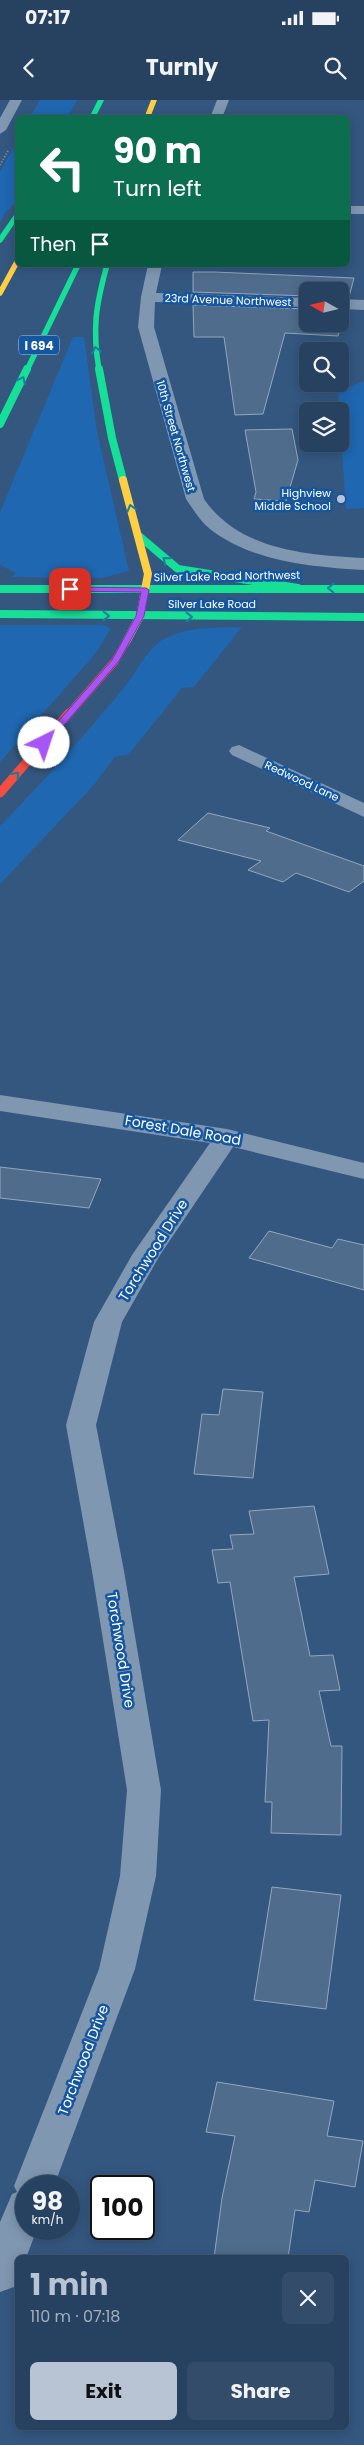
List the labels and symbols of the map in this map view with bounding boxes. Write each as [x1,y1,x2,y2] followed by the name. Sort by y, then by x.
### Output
[299,282,349,332] north arrow
[164,290,292,310] street label: 23rd Avenue Northwest
[19,336,59,354] road number: I 694
[91,346,101,354] one-way arrow
[15,376,26,385] one-way arrow
[152,378,200,494] street label: 10th Street Northwest
[255,485,331,514] place label: Highview Middle School
[335,493,347,505] marker: Highview Middle School
[127,505,137,513] one-way arrow
[163,556,172,565] one-way arrow
[154,567,300,585] street label: Silver Lake Road Northwest
[49,568,91,610] pin
[327,583,335,594] one-way arrow
[168,596,256,612] street label: Silver Lake Road
[102,611,110,621] one-way arrow
[186,612,193,622] one-way arrow
[17,716,69,768] position arrow
[262,757,342,805] street label: Redwood Lane
[10,772,19,781] one-way arrow
[123,1110,243,1150] street label: Forest Dale Road
[114,1195,193,1305] street label: Torchwood Drive
[102,1591,140,1710] street label: Torchwood Drive
[53,2002,113,2118] street label: Torchwood Drive
[90,2175,155,2240] speed limit sign: 100

